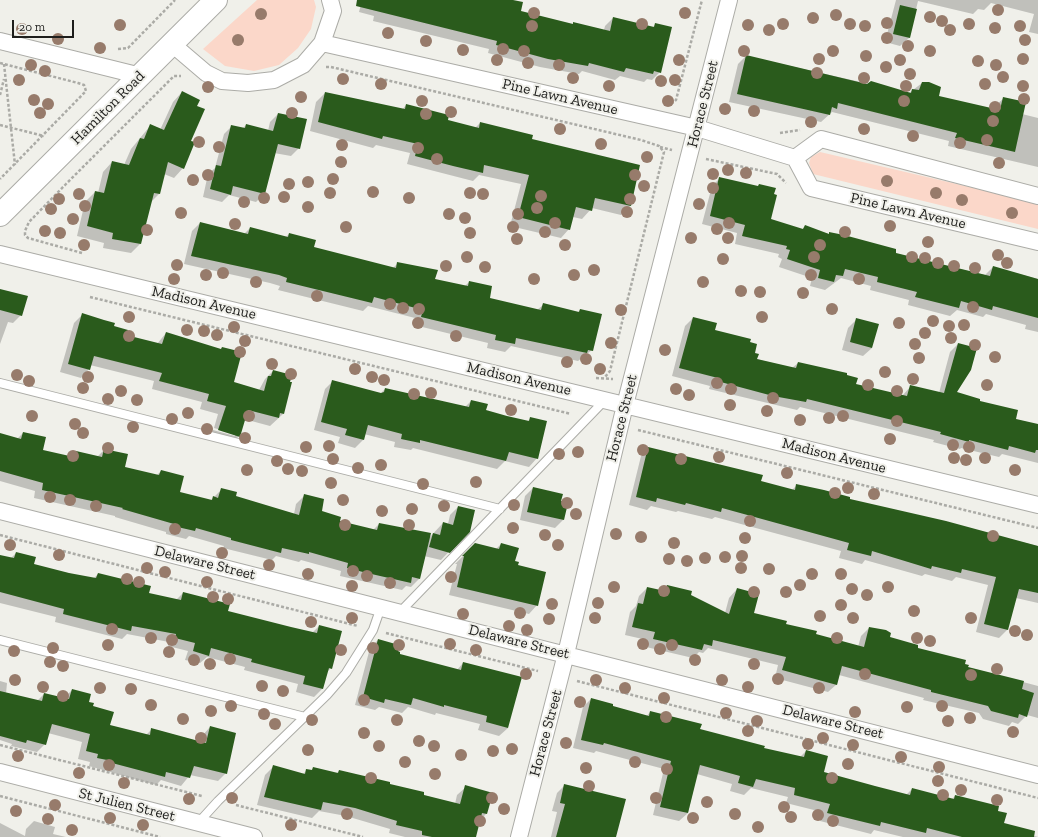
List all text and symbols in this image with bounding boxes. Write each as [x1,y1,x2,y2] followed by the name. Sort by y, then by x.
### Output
[14,12,76,38] scale bar
[19,20,45,34] text: 20 m
[683,59,723,149] street label: Horace Street
[67,67,149,149] street label: Hamilton Road
[500,75,620,119] street label: Pine Lawn Avenue
[848,189,968,233] street label: Pine Lawn Avenue
[150,282,258,324] street label: Madison Avenue
[465,358,573,400] street label: Madison Avenue
[602,373,642,463] street label: Horace Street
[780,434,888,478] street label: Madison Avenue
[153,542,257,584] street label: Delaware Street
[467,621,571,663] street label: Delaware Street
[526,688,566,778] street label: Horace Street
[781,701,885,743] street label: Delaware Street
[77,784,177,826] street label: St Julien Street

